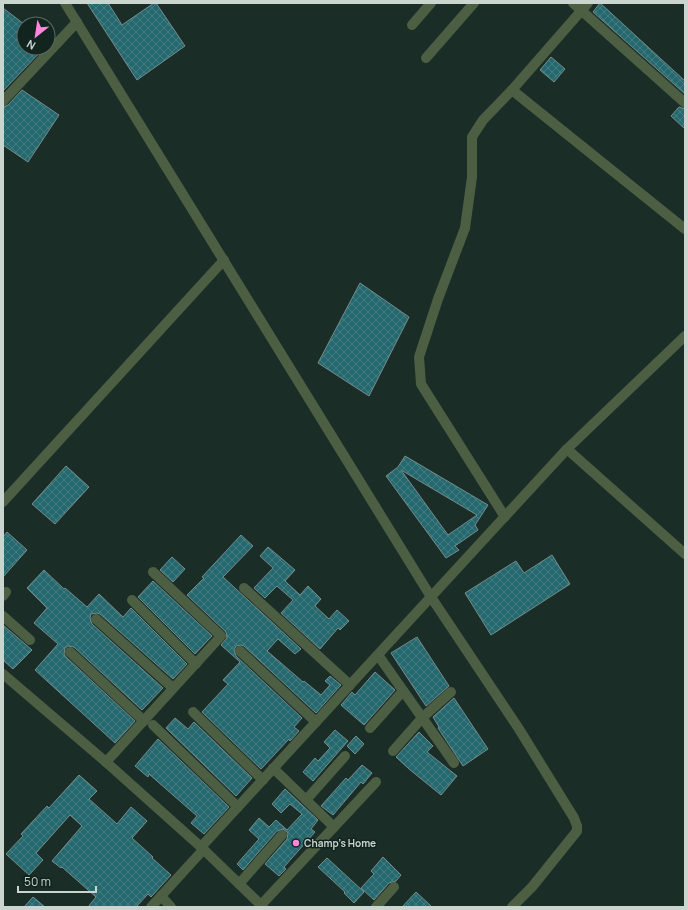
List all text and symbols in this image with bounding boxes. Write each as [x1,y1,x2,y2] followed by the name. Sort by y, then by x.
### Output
[16,16,56,56] north arrow
[23,37,38,54] text: N
[304,836,376,850] place label: Champ's Home
[291,838,301,848] marker: Champ's Home
[18,868,96,894] scale bar
[24,873,51,890] text: 50 m

